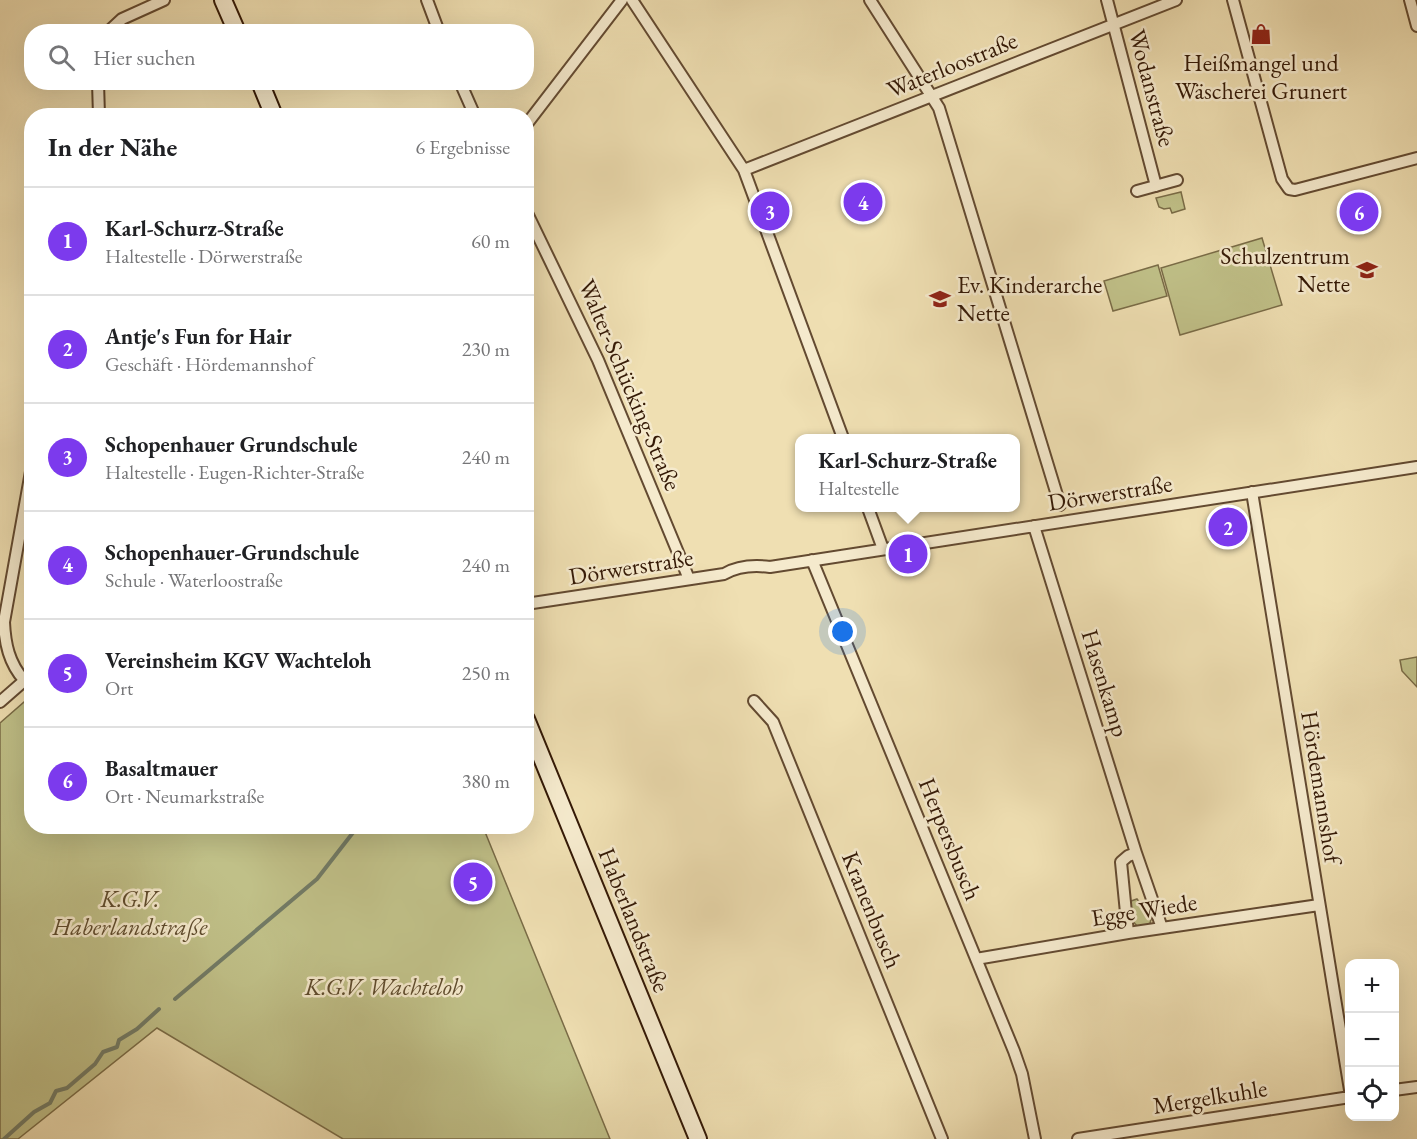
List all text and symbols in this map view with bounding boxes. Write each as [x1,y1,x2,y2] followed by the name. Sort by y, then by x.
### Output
[1249,22,1273,46] shop icon: Heißmangel und Wäscherei Grunert
[24,24,534,90] search box
[882,24,1022,105] street label: Waterloostraße
[1122,26,1183,150] street label: Wodanstraße
[45,41,78,74] icon: search
[93,43,196,72] text: Hier suchen
[1175,47,1348,106] place label: Heißmangel und Wäscherei Grunert
[48,130,177,164] text: In der Nähe
[415,134,510,160] text: 6 Ergebnisse
[844,180,882,224] pin: 4
[750,188,790,234] pin: 3
[1340,190,1378,234] pin: 6
[105,214,284,243] text: Karl-Schurz-Straße
[62,228,73,254] text: 1
[471,228,510,254] text: 60 m
[1220,240,1350,299] place label: Schulzentrum Nette
[105,243,303,269] text: Haltestelle · Dörwerstraße
[1355,258,1379,282] school or university icon: Schulzentrum Nette
[957,269,1102,328] place label: Ev. Kinderarche Nette
[572,274,689,495] street label: Walter-Schücking-Straße
[928,287,952,311] school or university icon: Ev. Kinderarche Nette
[105,322,292,351] text: Antje's Fun for Hair
[62,336,73,362] text: 2
[462,336,510,362] text: 230 m
[105,351,313,377] text: Geschäft · Hördemannshof
[105,430,357,459] text: Schopenhauer Grundschule
[795,434,1020,512] popup
[62,444,73,470] text: 3
[462,444,510,470] text: 240 m
[818,446,997,475] text: Karl-Schurz-Straße
[105,459,364,485] text: Haltestelle · Eugen-Richter-Straße
[1045,467,1174,518] street label: Dörwerstraße
[818,475,899,501] text: Haltestelle
[1208,504,1248,550] pin: 2
[888,532,928,576] pin: 1
[105,538,359,567] text: Schopenhauer-Grundschule
[566,541,695,592] street label: Dörwerstraße
[62,552,73,578] text: 4
[462,552,510,578] text: 240 m
[105,567,283,593] text: Schule · Waterloostraße
[828,617,857,646] your location
[1074,625,1136,740] street label: Hasenkamp
[105,646,371,675] text: Vereinsheim KGV Wachteloh
[62,660,73,686] text: 5
[462,660,510,686] text: 250 m
[105,675,133,701] text: Ort
[1294,708,1349,869] street label: Hördemannshof
[105,754,218,783] text: Basaltmauer
[62,768,73,794] text: 6
[462,768,510,794] text: 380 m
[912,773,989,905] street label: Herpersbusch
[105,783,264,809] text: Ort · Neumarkstraße
[591,843,678,997] street label: Haberlandstraße
[835,847,910,973] street label: Kranenbusch
[454,860,492,904] pin: 5
[52,883,208,942] park label: K.G.V. Haberlandstraße
[1089,886,1199,933] street label: Egge Wiede
[1345,959,1399,1121] map controls
[1345,959,1399,1013] button: +
[304,971,463,1002] park label: K.G.V. Wachteloh
[1345,1013,1399,1067] button: −
[1345,1067,1399,1121] button: locate
[1150,1072,1269,1121] street label: Mergelkuhle

